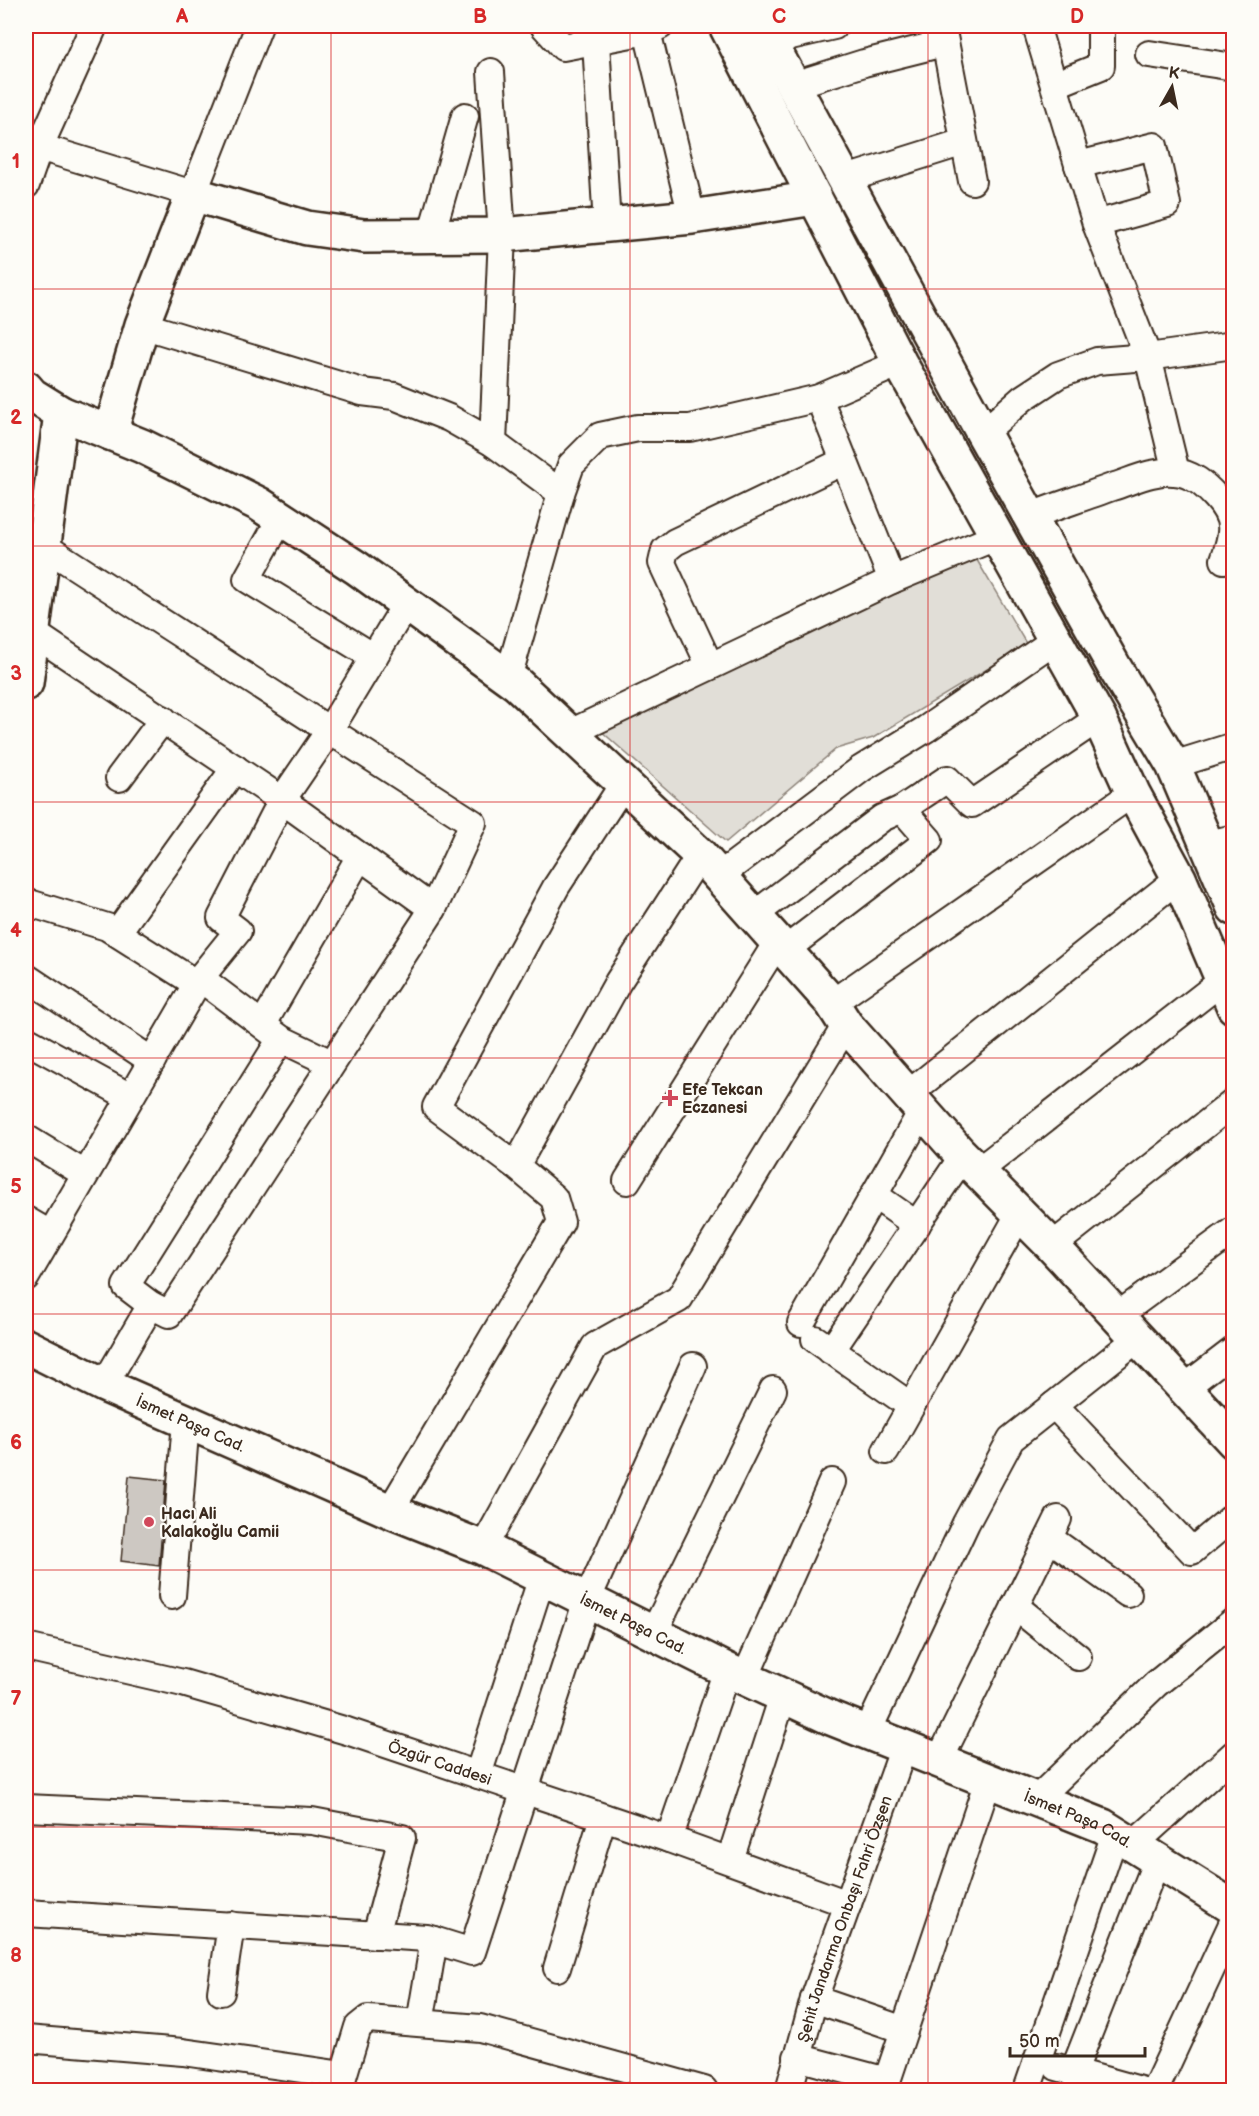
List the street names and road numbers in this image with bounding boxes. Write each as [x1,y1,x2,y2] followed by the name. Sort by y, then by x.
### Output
[133,1390,248,1457] street label: İsmet Paşa Cad.
[576,1588,689,1659] street label: İsmet Paşa Cad.
[385,1735,494,1790] street label: Özgür Caddesi
[1021,1786,1135,1853] street label: İsmet Paşa Cad.
[795,1793,897,2045] street label: Şehit Jandarma Onbaşı Fahri Özşen

